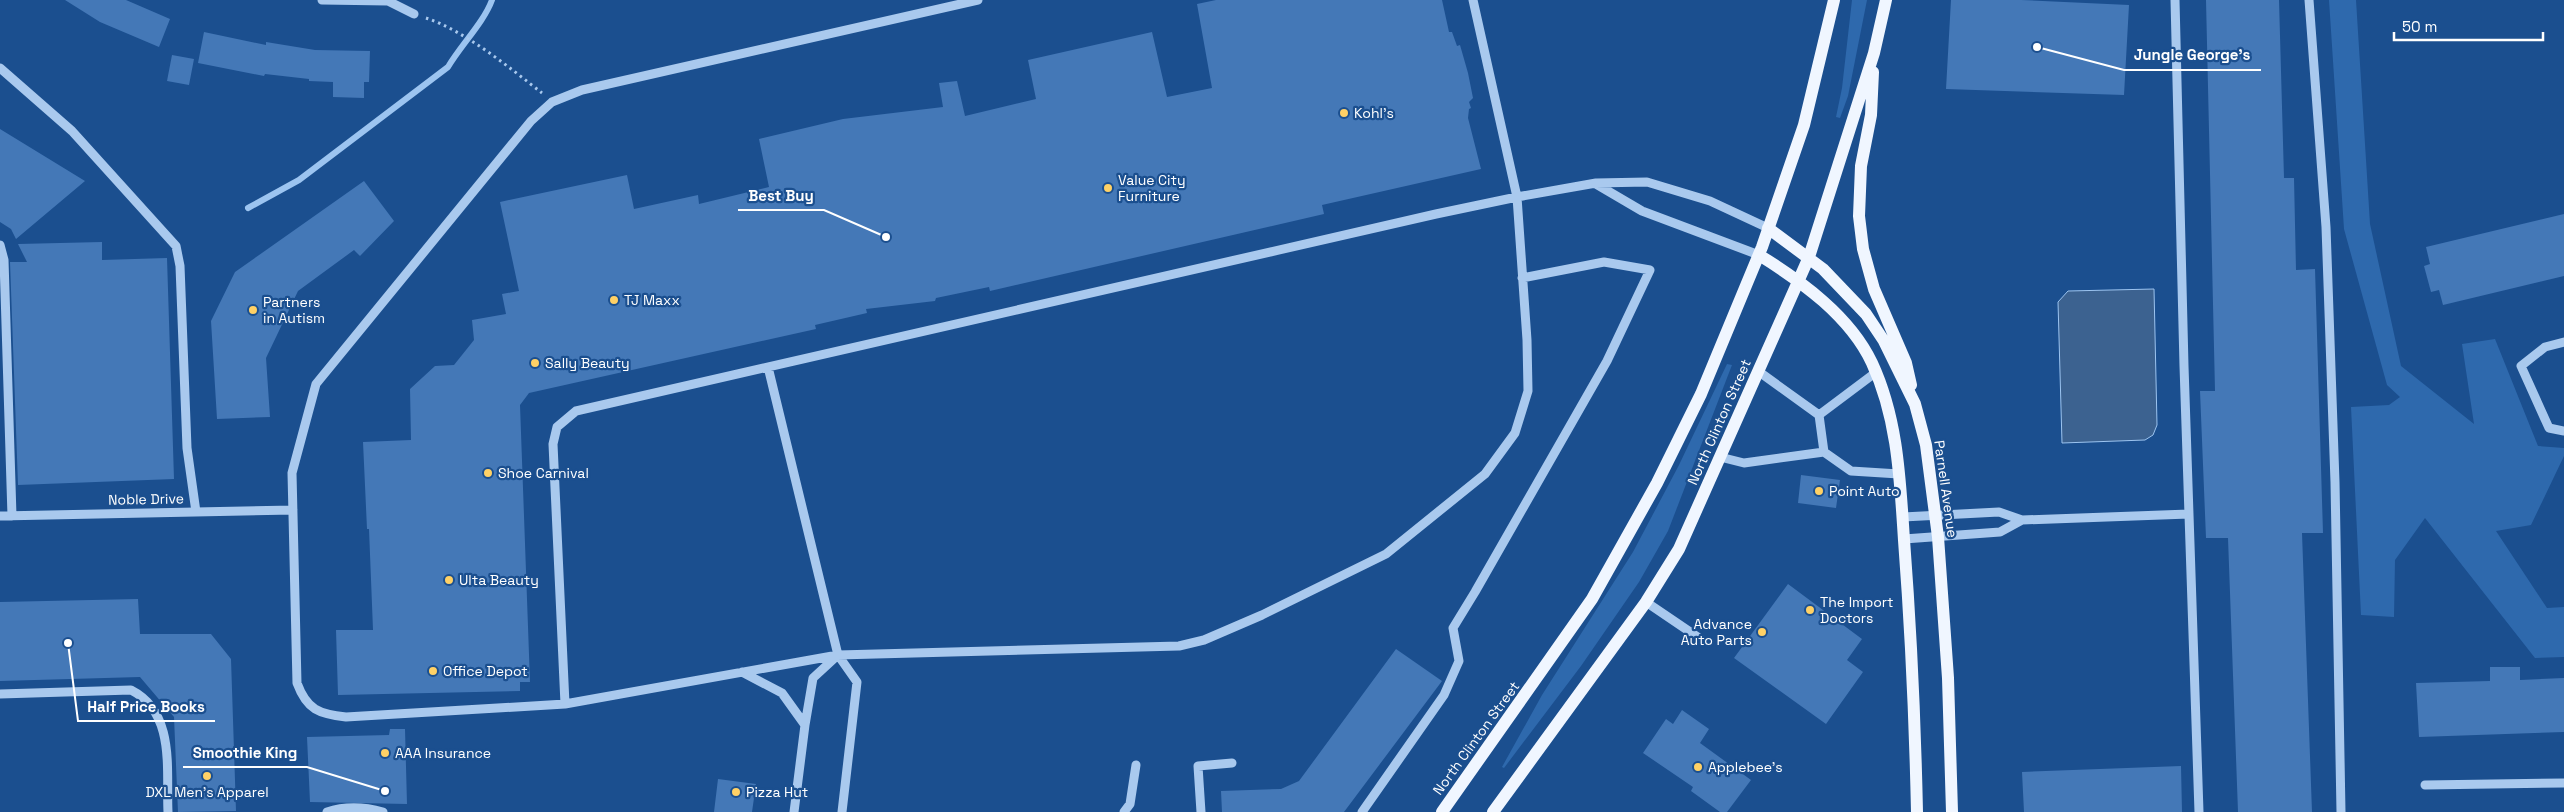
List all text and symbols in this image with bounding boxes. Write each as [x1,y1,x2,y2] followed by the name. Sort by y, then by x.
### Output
[2394,10,2543,42] scale bar
[2402,17,2437,36] text: 50 m
[2124,40,2261,70] callout: Jungle George's
[2134,45,2250,64] text: Jungle George's
[1354,104,1394,122] place label: Kohl's
[1338,107,1350,119] marker: Kohl's
[1118,171,1186,205] place label: Value City Furniture
[738,180,824,210] callout: Best Buy
[1102,182,1114,194] marker: Value City Furniture
[748,186,814,205] text: Best Buy
[624,291,680,309] place label: TJ Maxx
[263,293,325,327] place label: Partners in Autism
[608,294,620,306] marker: TJ Maxx
[247,304,259,316] marker: Partners in Autism
[545,354,630,372] place label: Sally Beauty
[1683,356,1755,488] street label: North Clinton Street
[529,357,541,369] marker: Sally Beauty
[1930,439,1962,539] street label: Parnell Avenue
[498,464,589,482] place label: Shoe Carnival
[482,467,494,479] marker: Shoe Carnival
[1829,482,1900,500] place label: Point Auto
[1813,485,1825,497] marker: Point Auto
[108,489,184,509] street label: Noble Drive
[459,571,539,589] place label: Ulta Beauty
[443,574,455,586] marker: Ulta Beauty
[1820,593,1894,627] place label: The Import Doctors
[1804,604,1816,616] marker: The Import Doctors
[1681,615,1752,649] place label: Advance Auto Parts
[1756,626,1768,638] marker: Advance Auto Parts
[443,662,528,680] place label: Office Depot
[427,665,439,677] marker: Office Depot
[1429,678,1523,798] street label: North Clinton Street
[78,691,215,721] callout: Half Price Books
[87,697,205,716] text: Half Price Books
[183,737,307,767] callout: Smoothie King
[193,743,297,762] text: Smoothie King
[395,744,491,762] place label: AAA Insurance
[379,747,391,759] marker: AAA Insurance
[1708,758,1783,776] place label: Applebee's
[1692,761,1704,773] marker: Applebee's
[201,770,213,782] marker: DXL Men's Apparel
[145,783,269,801] place label: DXL Men's Apparel
[746,783,808,801] place label: Pizza Hut
[730,786,742,798] marker: Pizza Hut

